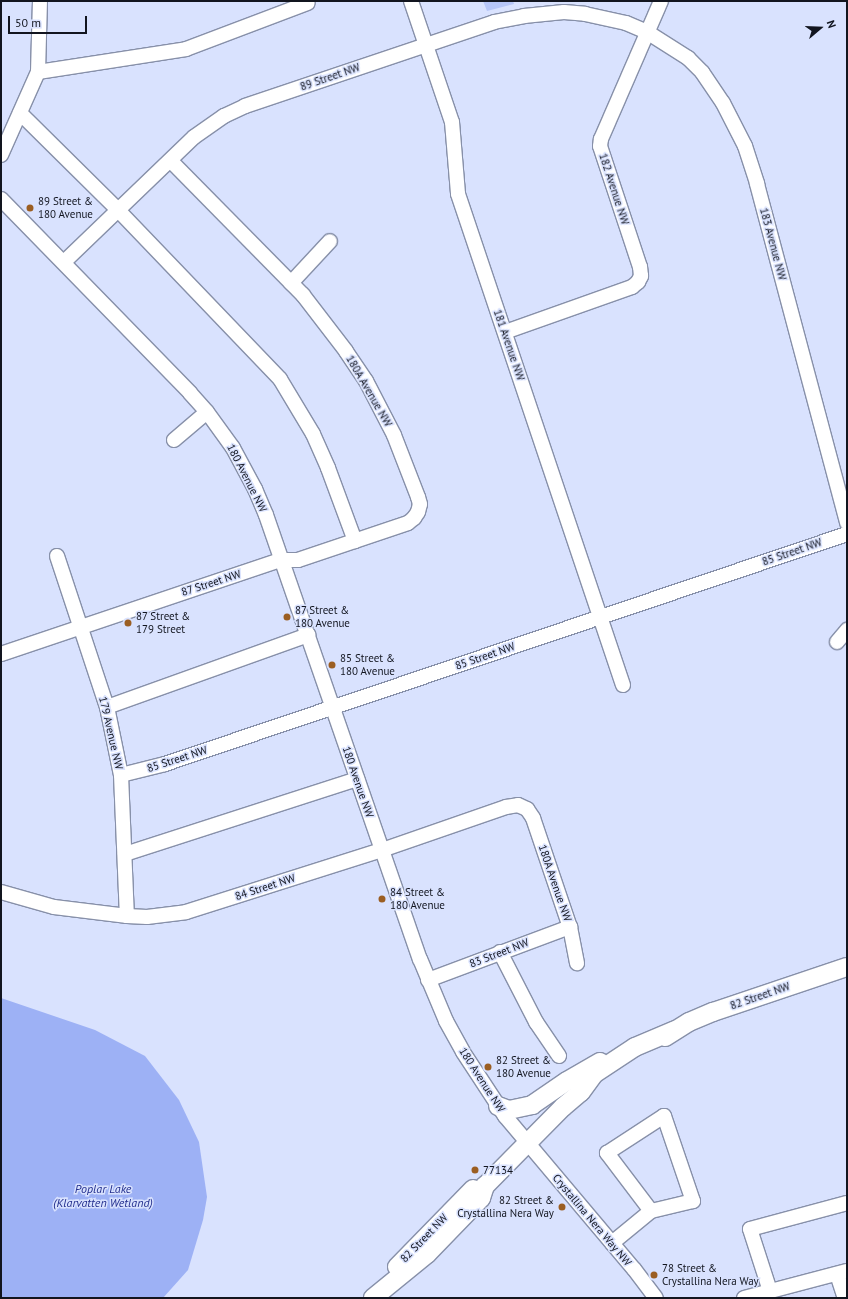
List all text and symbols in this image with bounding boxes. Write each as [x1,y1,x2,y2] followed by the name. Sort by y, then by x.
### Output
[10,8,89,34] scale bar
[800,8,840,48] north arrow
[15,15,41,30] text: 50 m
[824,18,839,30] text: N
[298,61,362,93] street label: 89 Street NW
[596,151,632,227] street label: 182 Avenue NW
[38,195,93,221] place label: 89 Street & 180 Avenue
[25,203,35,213] marker: 89 Street & 180 Avenue
[757,206,789,282] street label: 183 Avenue NW
[491,308,527,382] street label: 181 Avenue NW
[343,353,395,429] street label: 180A Avenue NW
[224,442,270,514] street label: 180 Avenue NW
[760,536,824,568] street label: 85 Street NW
[179,567,243,599] street label: 87 Street NW
[295,604,350,630] place label: 87 Street & 180 Avenue
[136,610,191,636] place label: 87 Street & 179 Street
[282,612,292,622] marker: 87 Street & 180 Avenue
[123,618,133,628] marker: 87 Street & 179 Street
[453,640,517,672] street label: 85 Street NW
[340,652,395,678] place label: 85 Street & 180 Avenue
[327,660,337,670] marker: 85 Street & 180 Avenue
[96,695,126,771] street label: 179 Avenue NW
[145,743,209,775] street label: 85 Street NW
[340,745,376,819] street label: 180 Avenue NW
[536,842,574,924] street label: 180A Avenue NW
[233,871,297,903] street label: 84 Street NW
[390,886,445,912] place label: 84 Street & 180 Avenue
[377,894,387,904] marker: 84 Street & 180 Avenue
[467,936,531,970] street label: 83 Street NW
[728,980,792,1012] street label: 82 Street NW
[456,1045,508,1115] street label: 180 Avenue NW
[496,1054,551,1080] place label: 82 Street & 180 Avenue
[483,1062,493,1072] marker: 82 Street & 180 Avenue
[483,1163,513,1177] place label: 77134
[470,1165,480,1175] marker: 77134
[550,1171,634,1269] street label: Crystallina Nera Way NW
[53,1182,153,1210] water label: Poplar Lake (Klarvatten Wetland)
[457,1194,554,1220] place label: 82 Street & Crystallina Nera Way
[557,1202,567,1212] marker: 82 Street & Crystallina Nera Way
[398,1211,450,1265] street label: 82 Street NW
[662,1262,759,1288] place label: 78 Street & Crystallina Nera Way
[649,1270,659,1280] marker: 78 Street & Crystallina Nera Way

